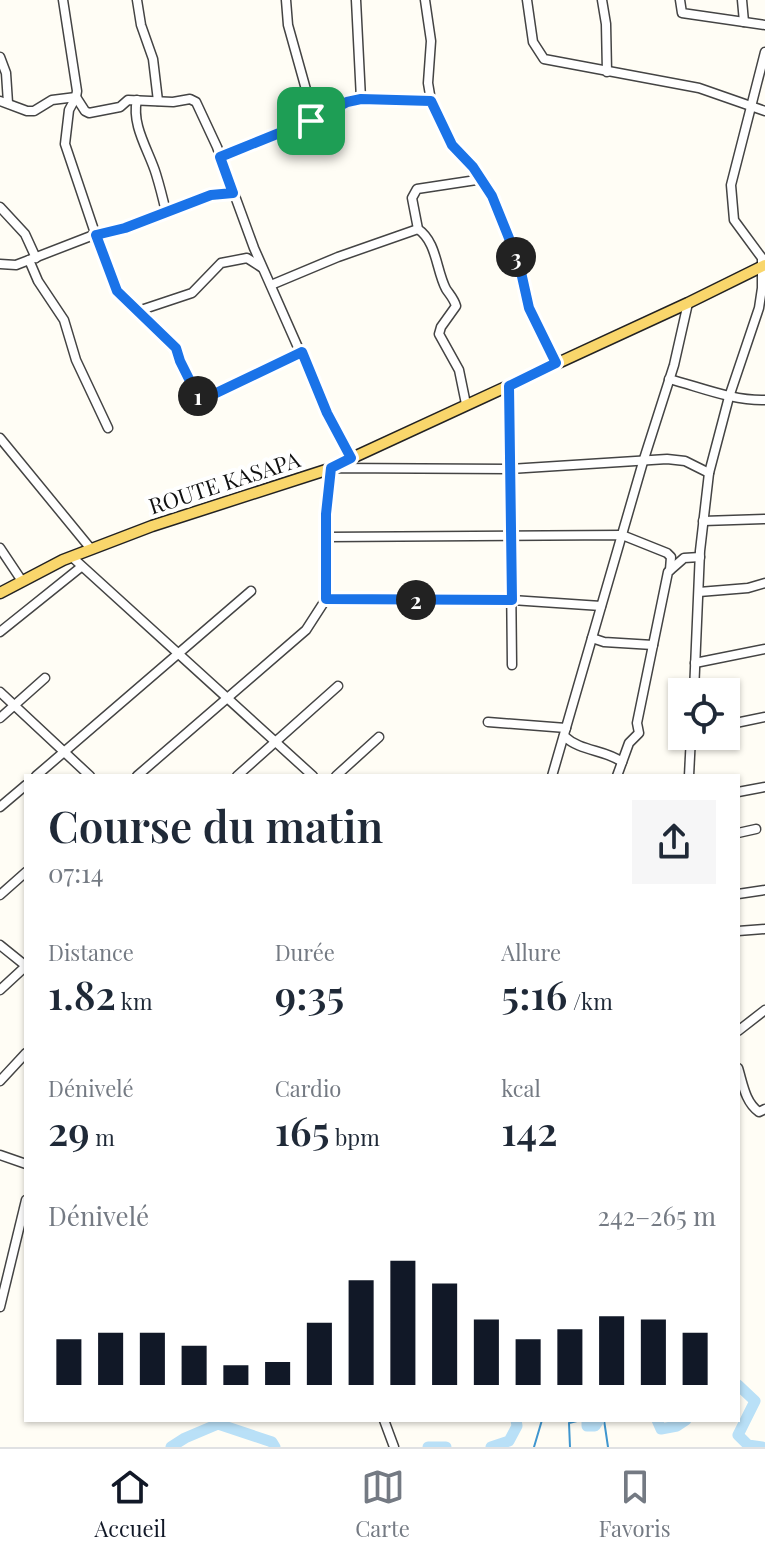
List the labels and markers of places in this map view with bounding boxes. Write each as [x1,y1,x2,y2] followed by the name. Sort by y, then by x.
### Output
[277,87,345,155] pin
[496,237,536,277] pin: 3
[178,376,218,416] pin: 1
[396,580,436,620] pin: 2

